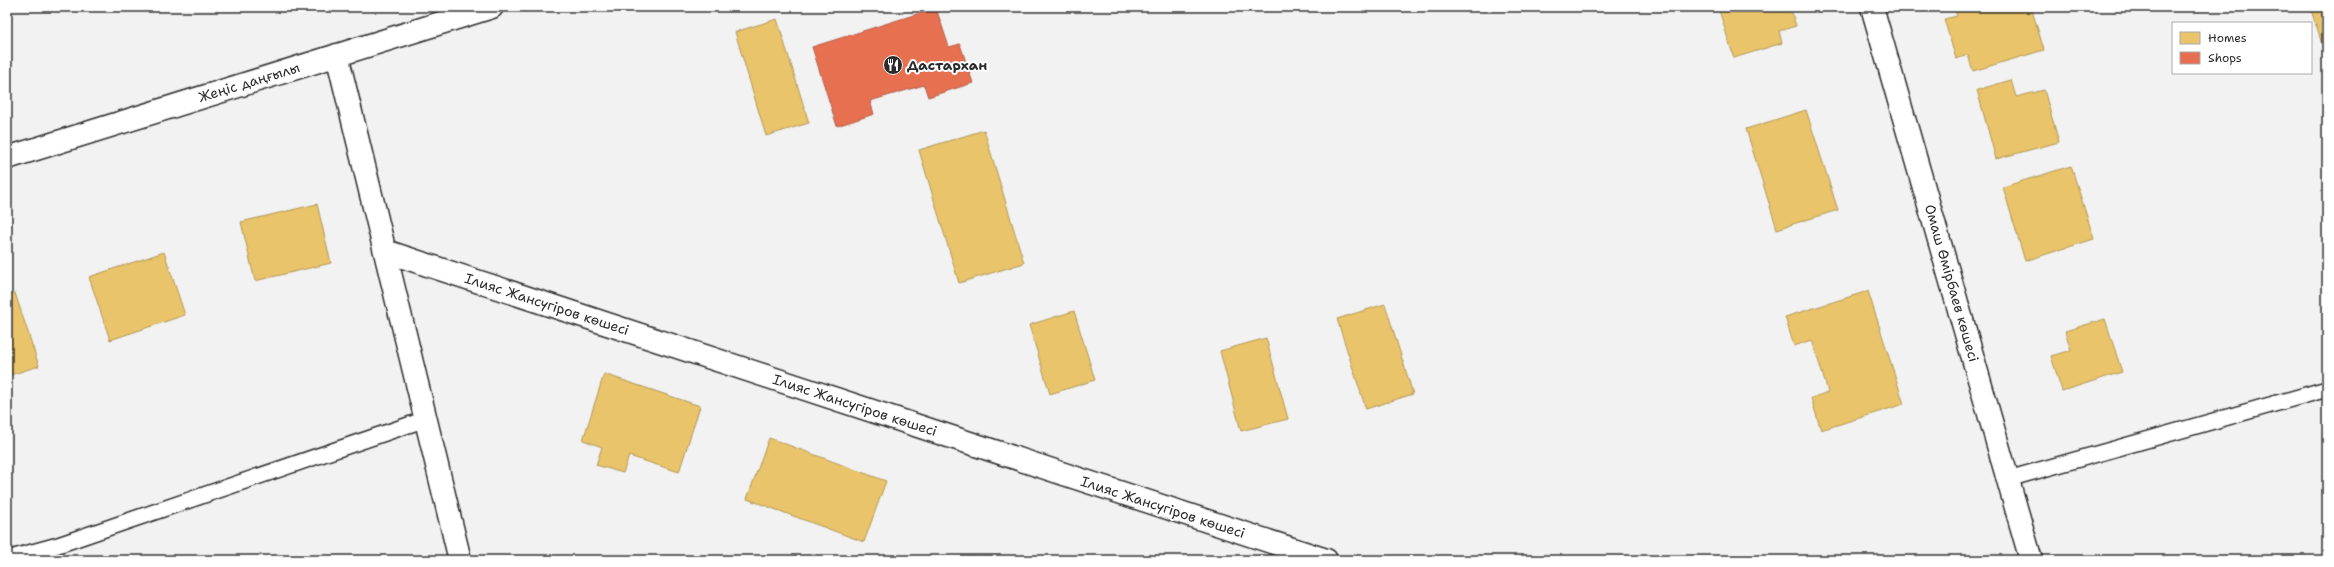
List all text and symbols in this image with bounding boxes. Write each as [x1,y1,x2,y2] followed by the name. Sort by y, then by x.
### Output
[2172,22,2312,74] legend
[2208,30,2247,46] text: Homes
[2208,50,2242,66] text: Shops
[882,54,904,76] restaurant icon: Дастархан
[907,56,987,74] place label: Дастархан
[196,58,302,106] street label: Жеңіс даңғылы
[1921,202,1983,364] street label: Омаш Өмірбаев көшесі
[463,269,631,339] street label: Ілияс Жансүгіров көшесі
[771,370,939,440] street label: Ілияс Жансүгіров көшесі
[1079,472,1247,542] street label: Ілияс Жансүгіров көшесі

